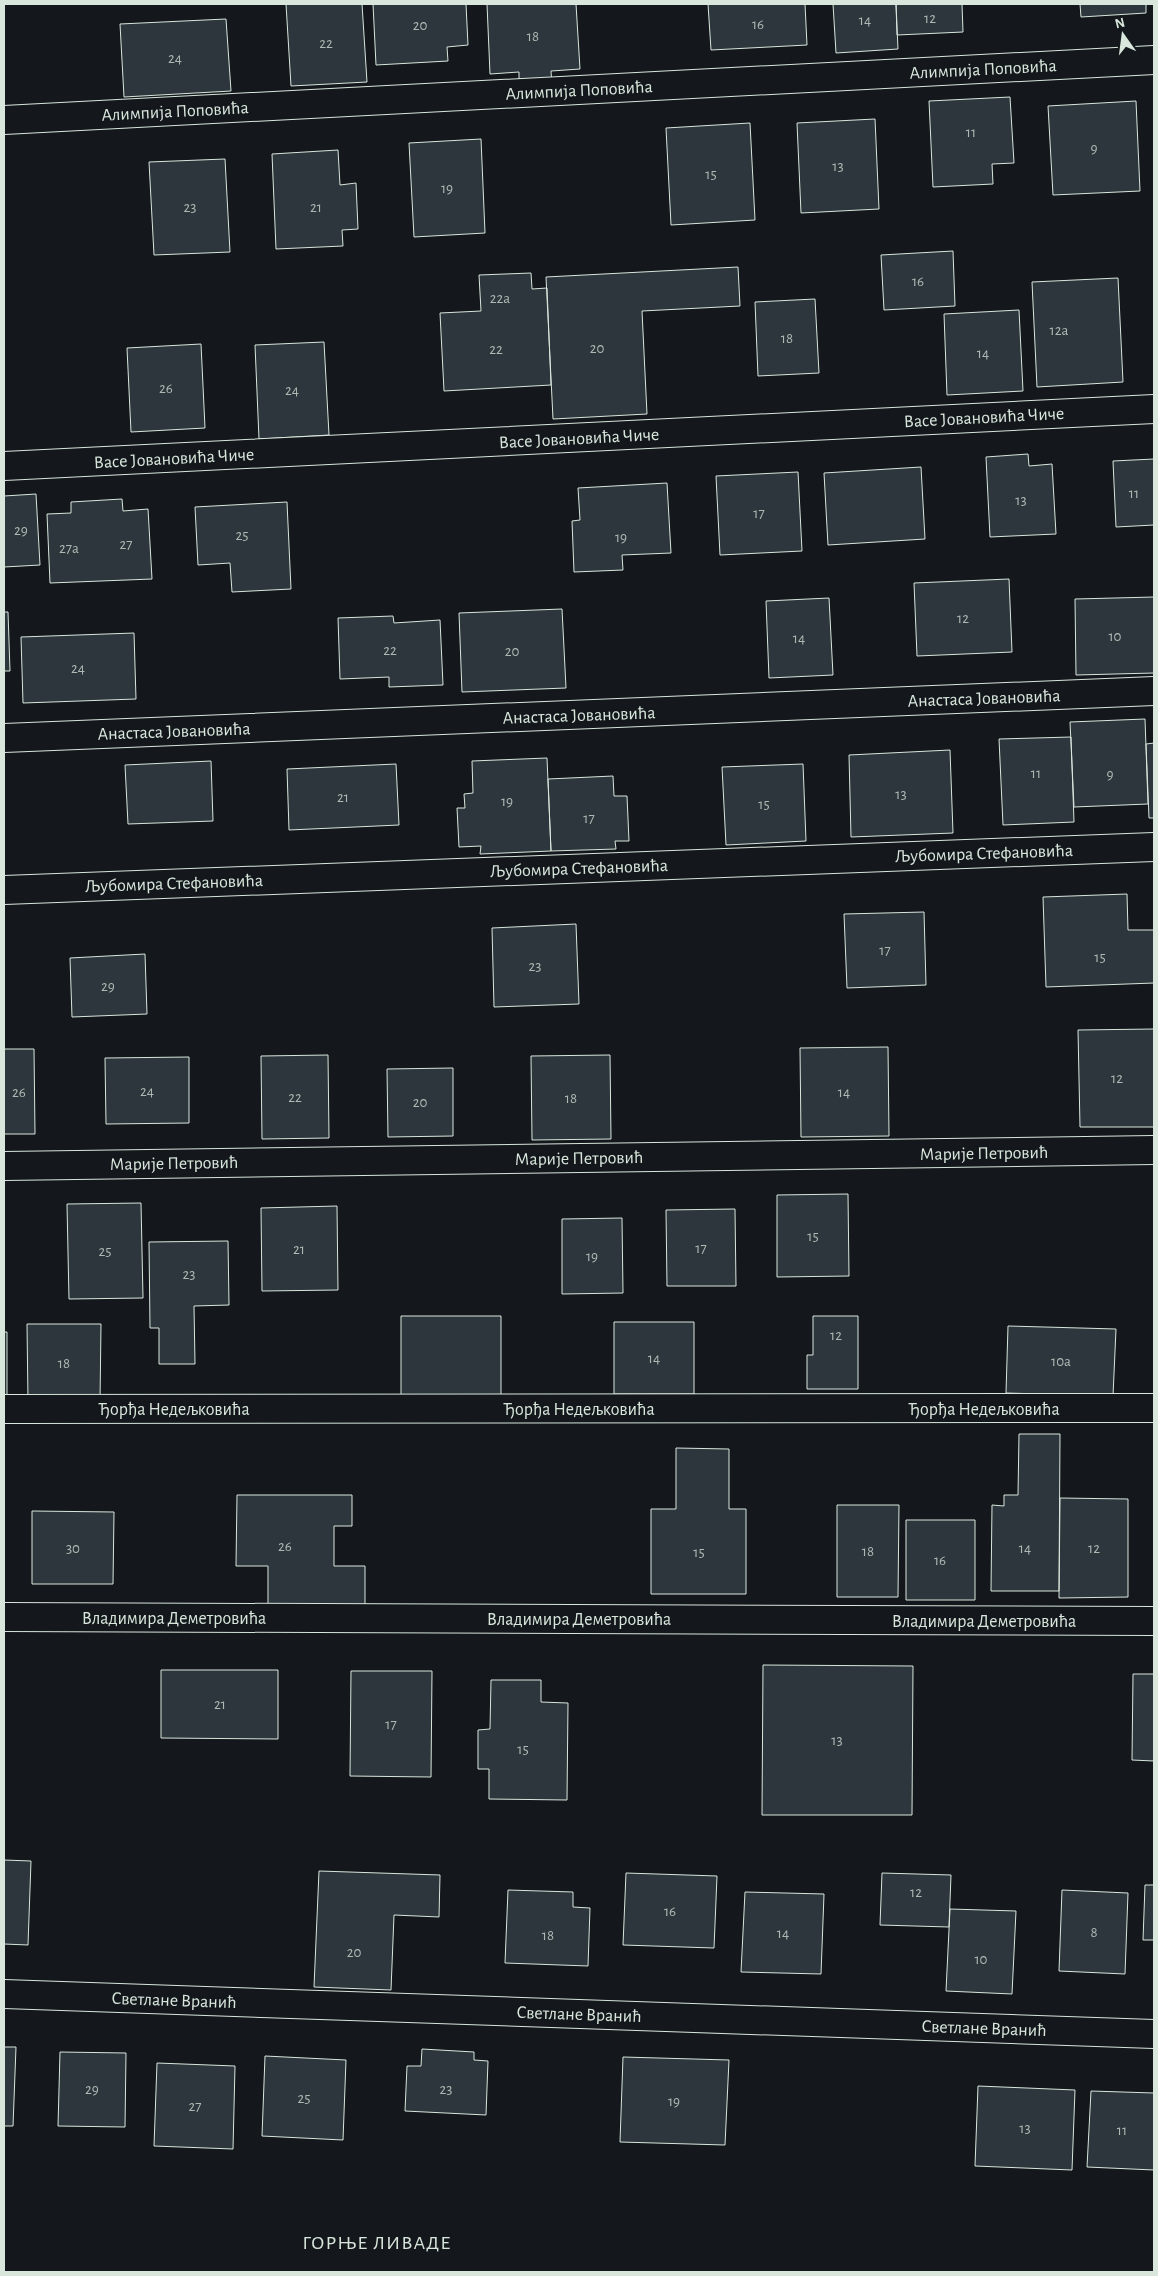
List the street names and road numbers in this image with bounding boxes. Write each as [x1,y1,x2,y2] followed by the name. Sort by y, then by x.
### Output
[909,57,1057,83] street label: Алимпија Поповића
[505,78,653,104] street label: Алимпија Поповића
[101,99,249,125] street label: Алимпија Поповића
[903,405,1065,431] street label: Васе Јовановића Чиче
[498,426,660,452] street label: Васе Јовановића Чиче
[93,446,255,472] street label: Васе Јовановића Чиче
[907,687,1061,711] street label: Анастаса Јовановића
[502,704,656,728] street label: Анастаса Јовановића
[97,720,251,744] street label: Анастаса Јовановића
[895,841,1073,866] street label: Љубомира Стефановића
[490,856,668,881] street label: Љубомира Стефановића
[85,871,263,896] street label: Љубомира Стефановића
[920,1144,1048,1164] street label: Марије Петровић
[515,1149,643,1169] street label: Марије Петровић
[110,1154,238,1174] street label: Марије Петровић
[98,1401,250,1419] street label: Ђорђа Недељковића
[503,1401,655,1419] street label: Ђорђа Недељковића
[908,1401,1060,1419] street label: Ђорђа Недељковића
[82,1610,266,1628] street label: Владимира Деметровића
[487,1611,671,1629] street label: Владимира Деметровића
[892,1613,1076,1631] street label: Владимира Деметровића
[111,1990,237,2012] street label: Светлане Вранић
[516,2004,642,2026] street label: Светлане Вранић
[921,2018,1047,2040] street label: Светлане Вранић

